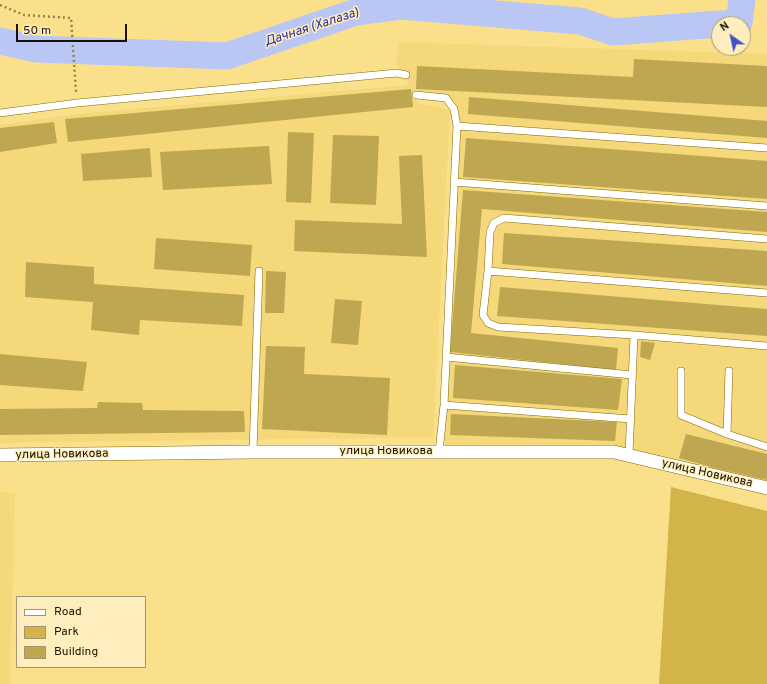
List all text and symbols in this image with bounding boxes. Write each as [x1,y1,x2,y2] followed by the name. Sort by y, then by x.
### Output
[263,5,361,51] water label: Дачная (Халаза)
[18,16,129,42] scale bar
[711,16,751,56] north arrow
[718,19,732,35] text: N
[23,23,51,39] text: 50 m
[340,445,432,459] street label: улица Новикова
[15,447,109,463] street label: улица Новикова
[660,457,754,491] street label: улица Новикова
[16,596,146,668] legend
[54,604,82,620] text: Road
[54,624,79,640] text: Park
[54,644,98,660] text: Building

